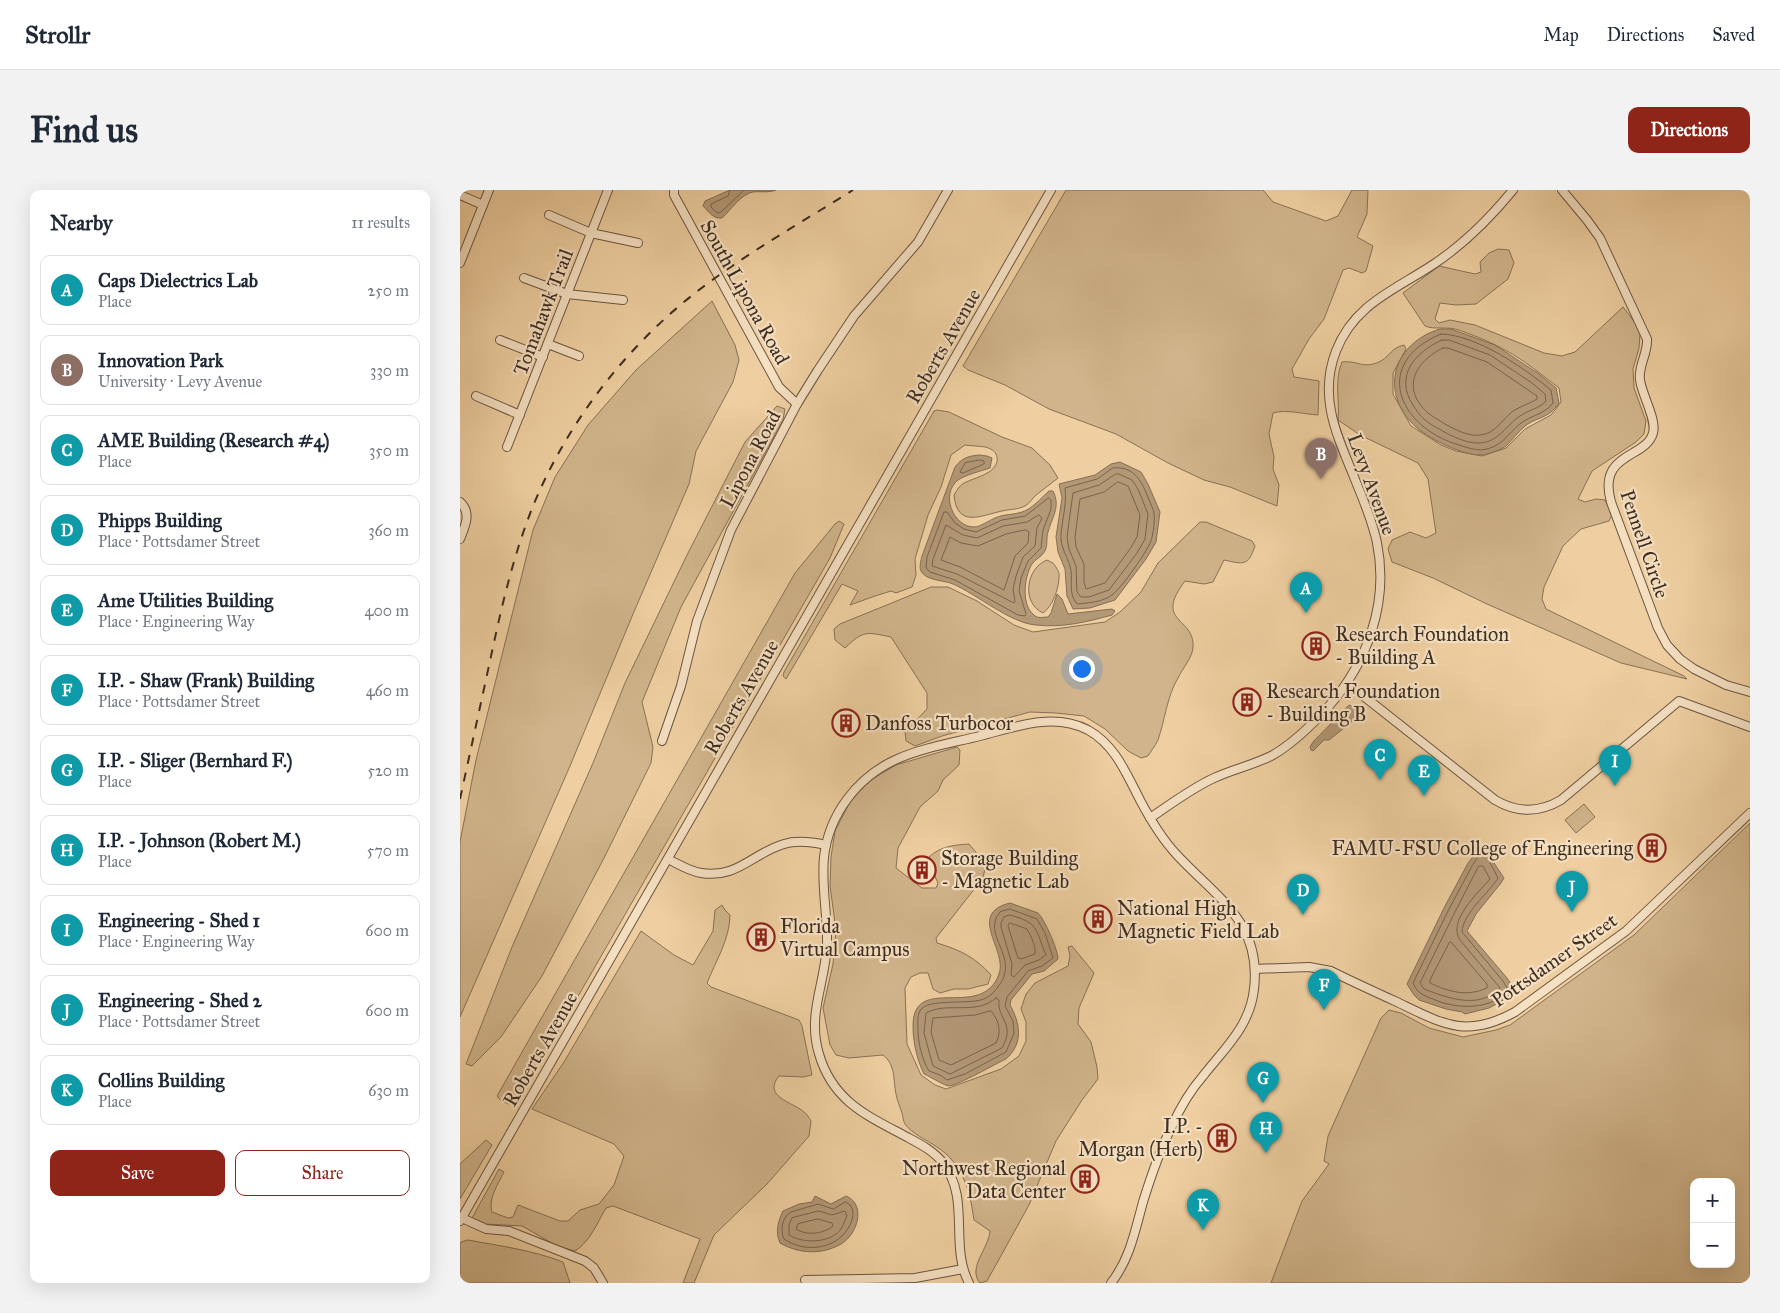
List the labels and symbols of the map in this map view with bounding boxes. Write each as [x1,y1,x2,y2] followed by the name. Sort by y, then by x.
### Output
[695,216,795,368] street label: South Lipona Road
[508,245,578,379] street label: Tomahawk Trail
[901,284,985,408] street label: Roberts Avenue
[714,406,786,512] street label: Lipona Road
[1343,430,1401,538] street label: Levy Avenue
[1305,438,1337,479] pin: B
[1615,487,1675,601] street label: Pennell Circle
[1290,572,1322,613] pin: A
[1335,622,1509,670] place label: Research Foundation - Building A
[1301,631,1331,661] building icon: Research Foundation - Building A
[699,635,783,759] street label: Roberts Avenue
[1069,656,1095,682] your location
[1266,679,1440,727] place label: Research Foundation - Building B
[1232,687,1262,717] building icon: Research Foundation - Building B
[831,708,861,738] building icon: Danfoss Turbocor
[865,711,1014,735] place label: Danfoss Turbocor
[1364,739,1396,780] pin: C
[1599,745,1631,786] pin: I
[1408,755,1440,796] pin: E
[1637,833,1667,863] building icon: FAMU-FSU College of Engineering
[1332,836,1634,861] place label: FAMU-FSU College of Engineering
[941,846,1079,894] place label: Storage Building - Magnetic Lab
[907,855,937,885] building icon: Storage Building - Magnetic Lab
[1556,871,1588,912] pin: J
[1287,874,1319,915] pin: D
[1117,896,1280,944] place label: National High Magnetic Field Lab
[1083,904,1113,934] building icon: National High Magnetic Field Lab
[1487,908,1621,1012] street label: Pottsdamer Street
[779,914,910,961] place label: Florida Virtual Campus
[746,922,776,952] building icon: Florida Virtual Campus
[1308,969,1340,1010] pin: F
[498,987,582,1111] street label: Roberts Avenue
[1247,1062,1279,1103] pin: G
[1250,1112,1282,1153] pin: H
[1078,1114,1203,1162] place label: I.P. - Morgan (Herb)
[1207,1123,1237,1153] building icon: I.P. - Morgan (Herb)
[902,1156,1067,1203] place label: Northwest Regional Data Center
[1070,1164,1100,1194] building icon: Northwest Regional Data Center
[1187,1189,1219,1230] pin: K

